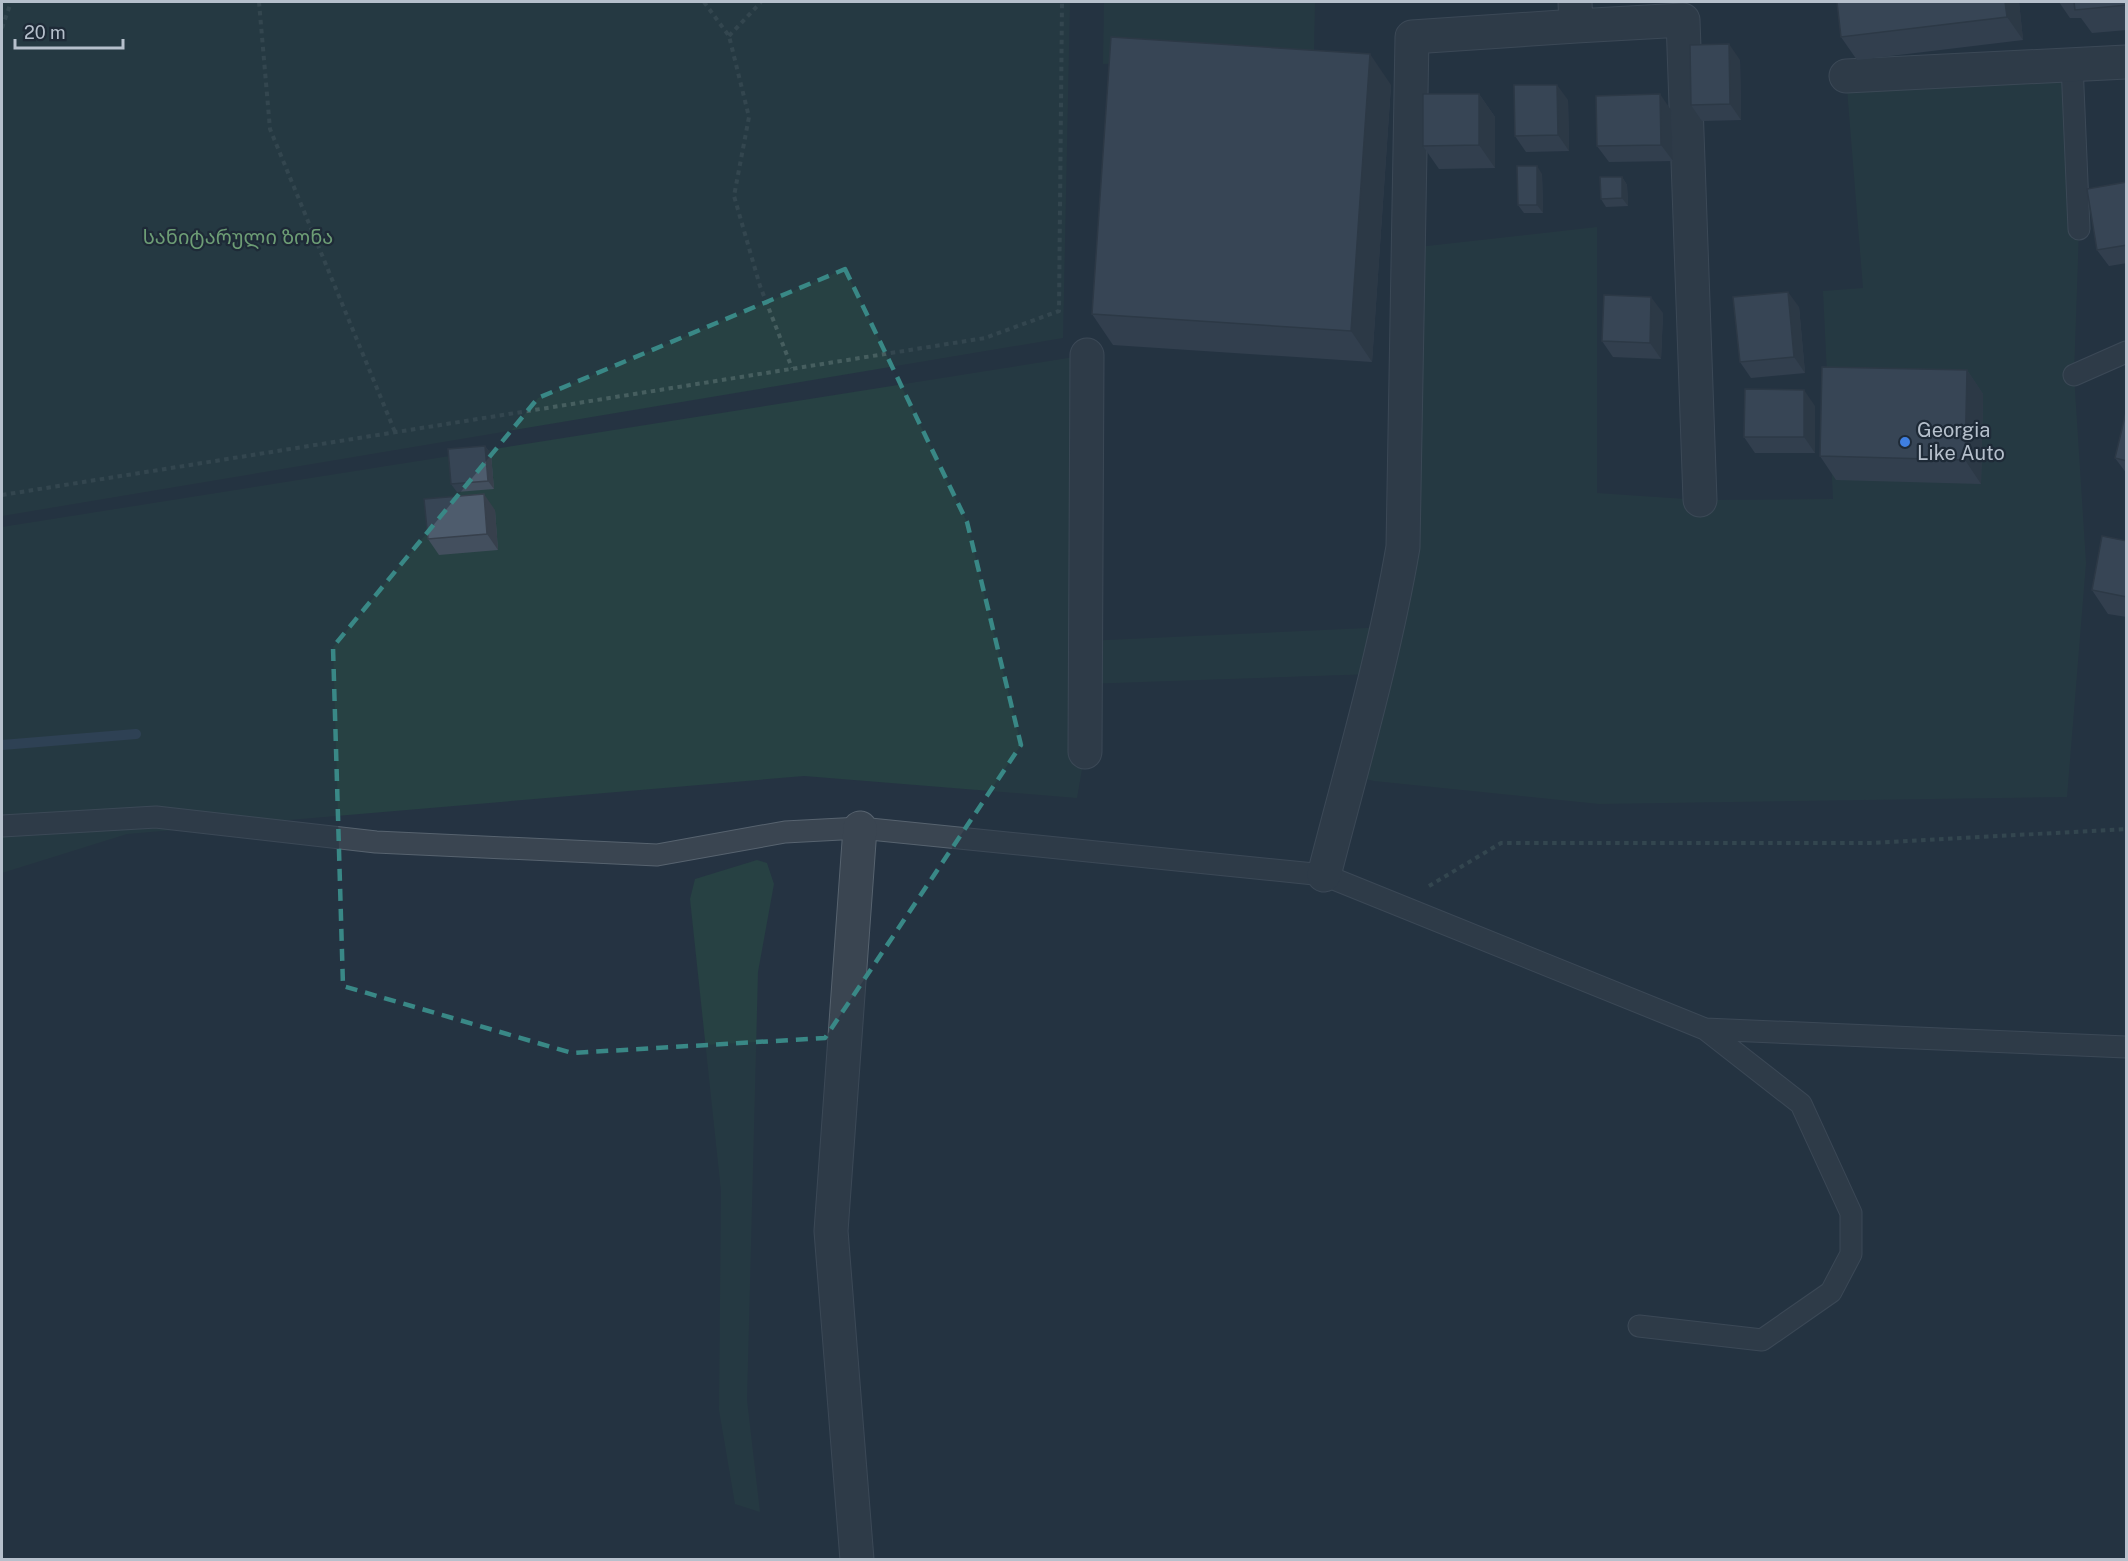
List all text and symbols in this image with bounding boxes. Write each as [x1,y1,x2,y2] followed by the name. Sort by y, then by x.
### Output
[15,12,123,50] scale bar
[24,22,66,43] text: 20 m
[143,225,333,250] park label: სანიტარული ზონა
[1917,418,2005,465] place label: Georgia Like Auto
[1898,435,1912,449] marker: Georgia Like Auto

